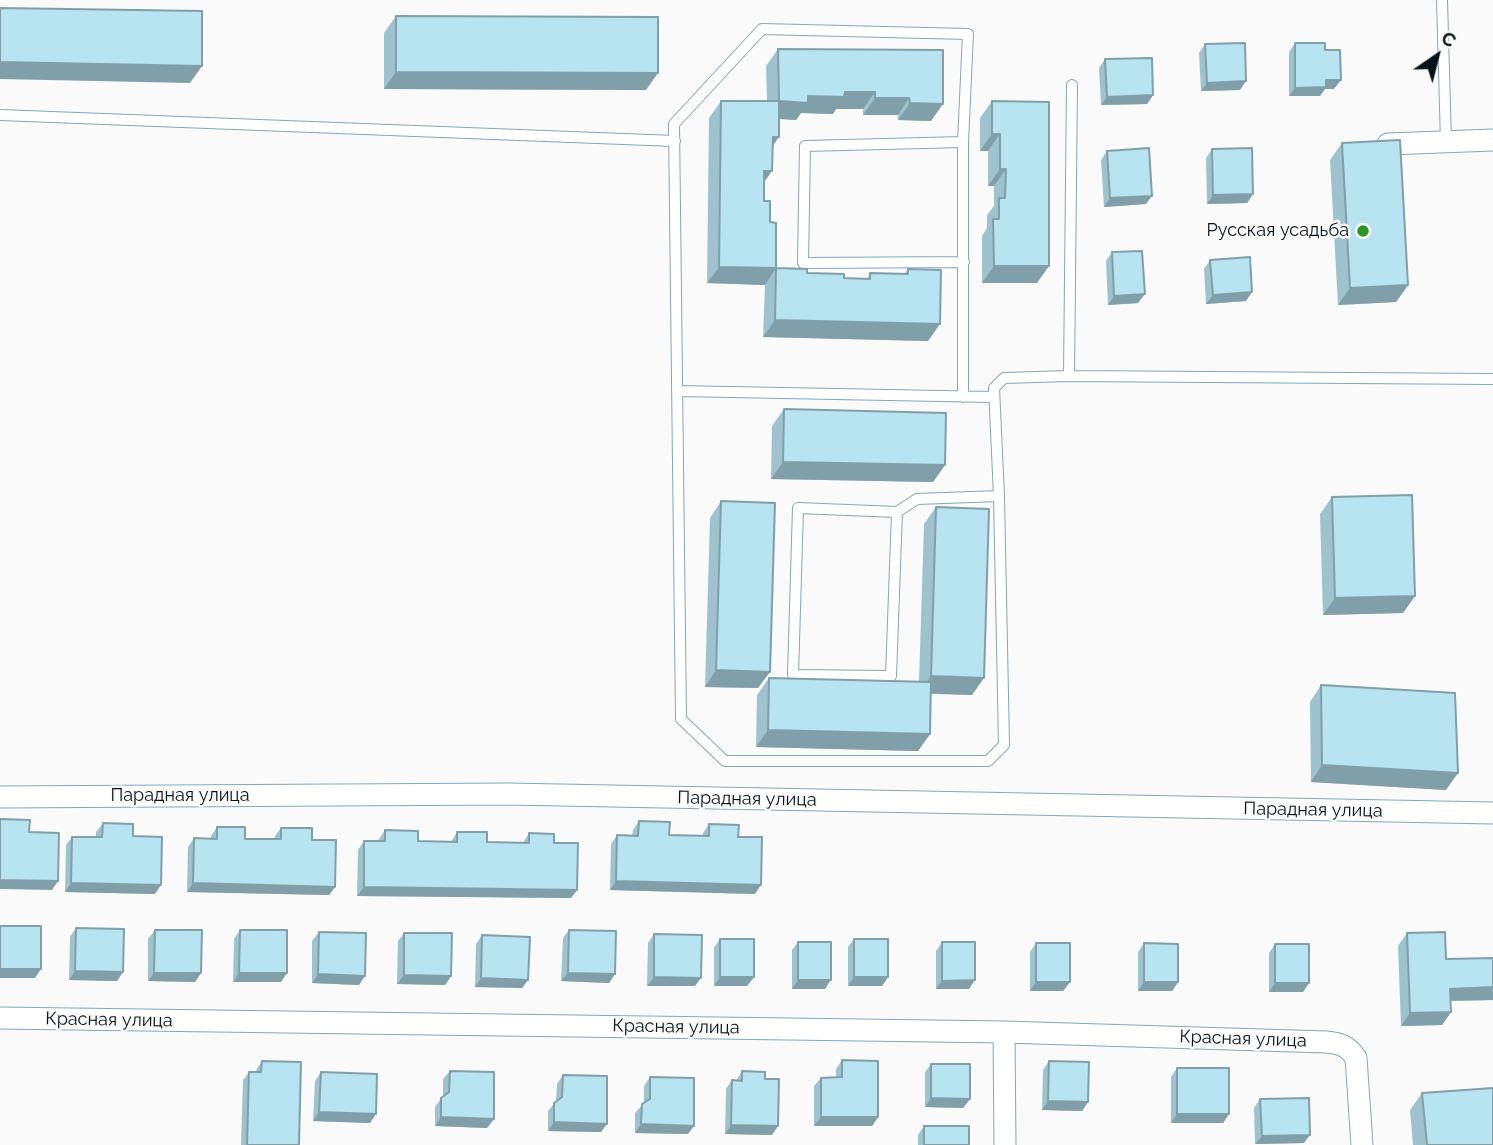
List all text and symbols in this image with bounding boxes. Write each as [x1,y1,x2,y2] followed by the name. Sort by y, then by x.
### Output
[1402,21,1472,91] north arrow
[1437,26,1461,52] text: С
[1207,220,1349,242] place label: Русская усадьба
[1355,223,1371,239] marker: Русская усадьба
[110,785,250,807] street label: Парадная улица
[677,787,817,811] street label: Парадная улица
[1243,798,1383,822] street label: Парадная улица
[45,1008,173,1032] street label: Красная улица
[612,1015,740,1039] street label: Красная улица
[1179,1026,1307,1052] street label: Красная улица

